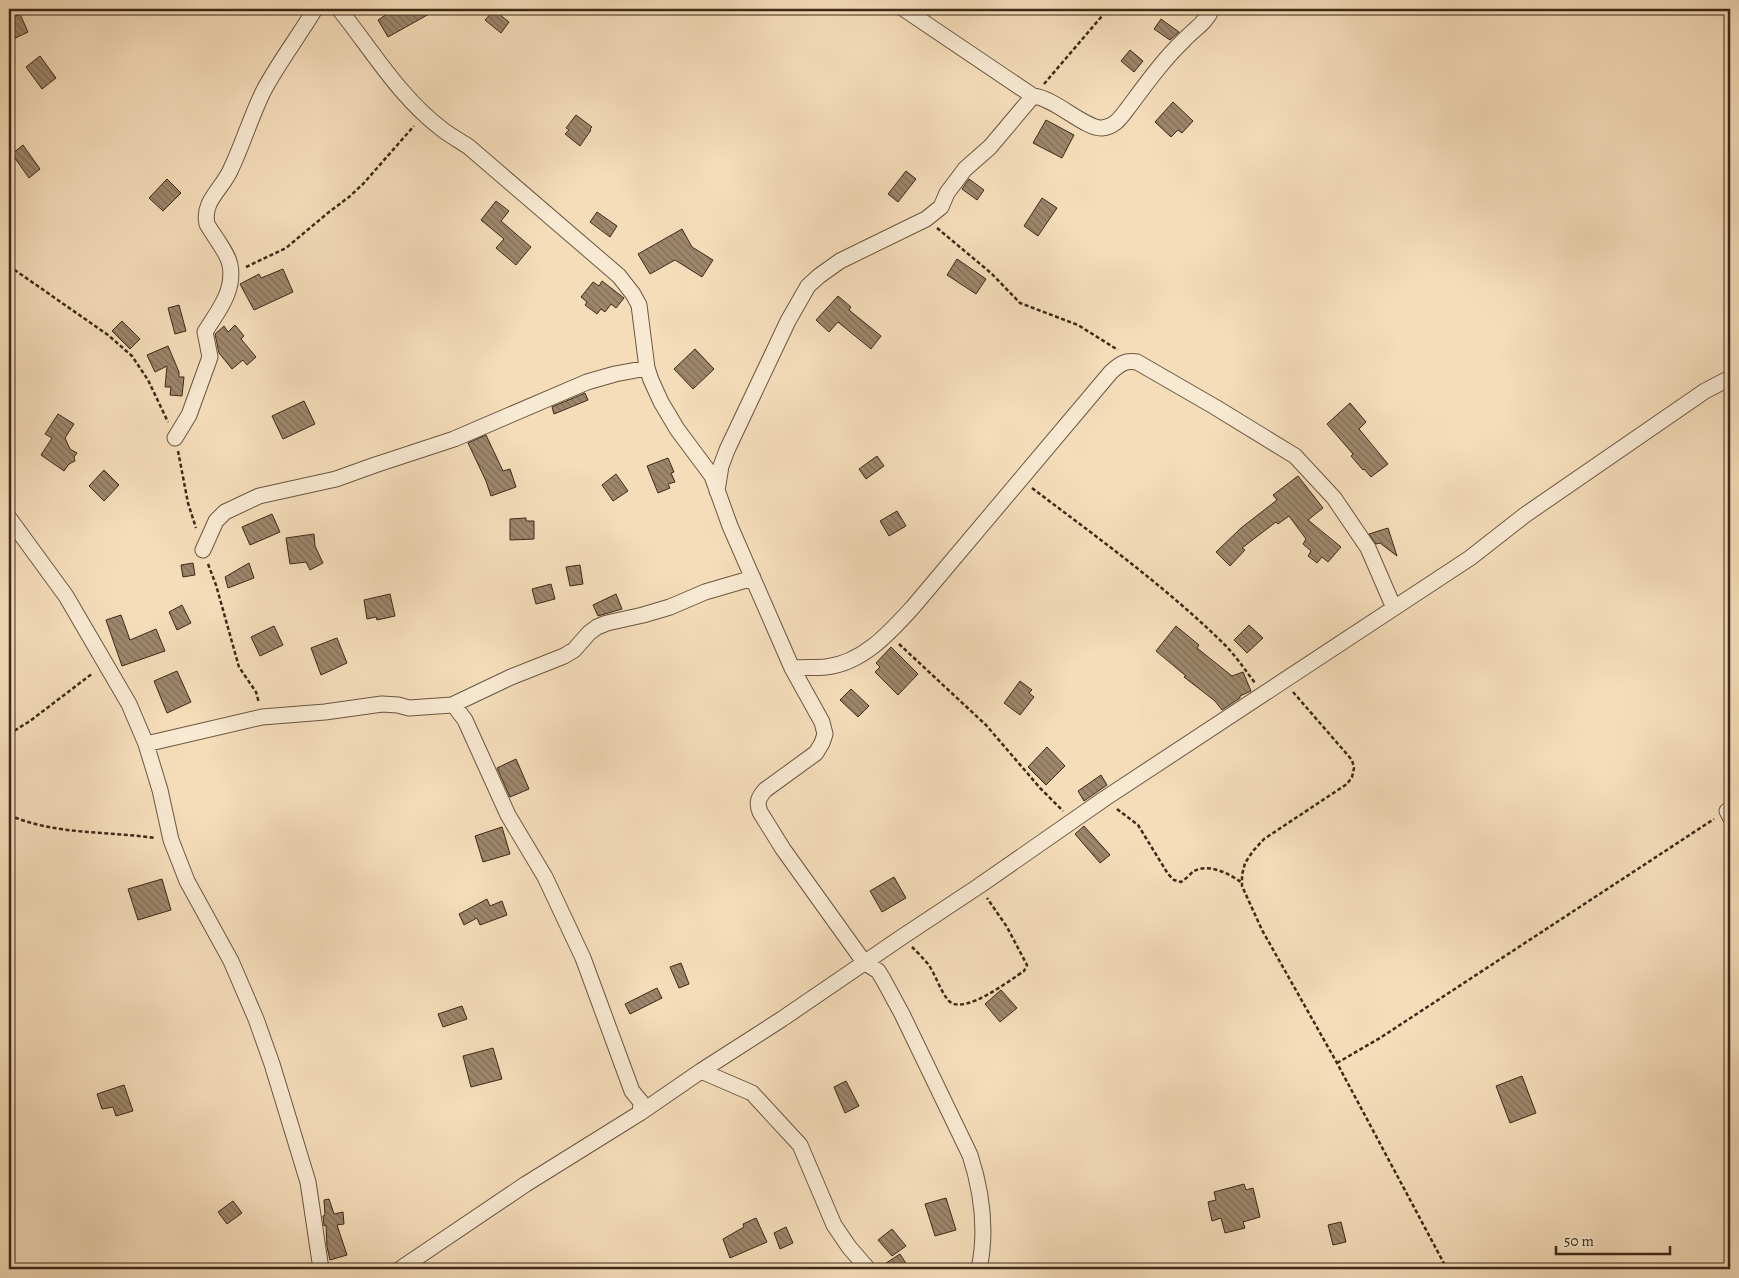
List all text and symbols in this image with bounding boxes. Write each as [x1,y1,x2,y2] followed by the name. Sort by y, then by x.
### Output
[1556,1223,1670,1255] scale bar
[1564,1231,1594,1251] text: 50 m

